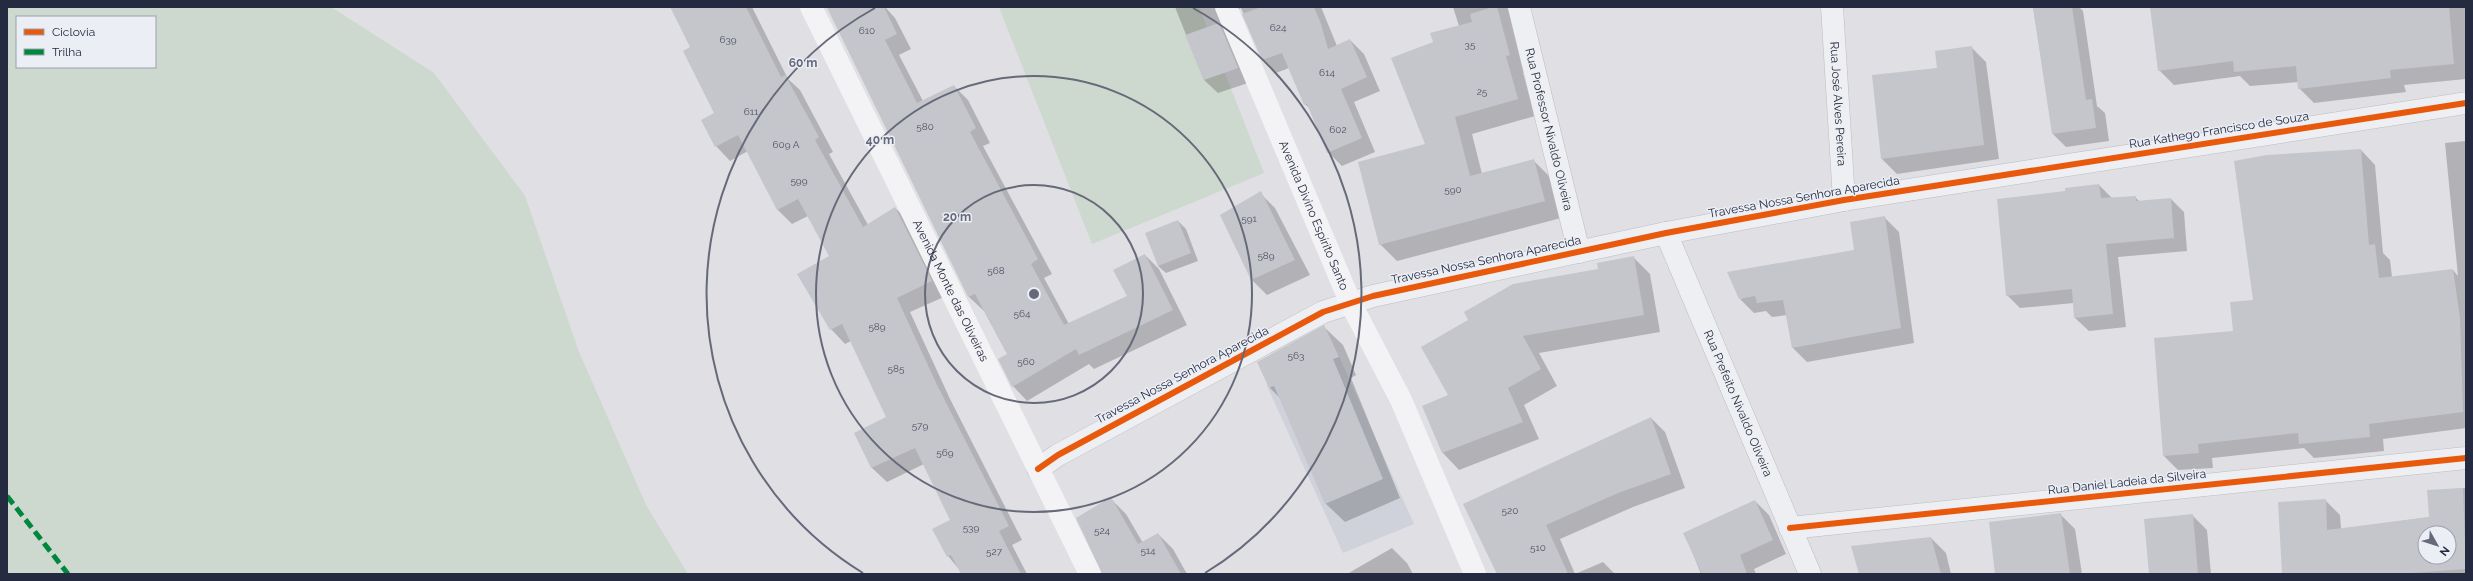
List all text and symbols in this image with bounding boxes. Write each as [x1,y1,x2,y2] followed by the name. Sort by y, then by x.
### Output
[16,16,156,68] legend
[1270,22,1287,33] house number: 624
[52,25,95,39] text: Ciclovia
[859,25,875,36] house number: 610
[719,34,737,45] house number: 639
[1465,39,1476,50] house number: 35
[1827,41,1849,166] street label: Rua José Alves Pereira
[52,45,82,59] text: Trilha
[1522,47,1576,212] street label: Rua Professor Nivaldo Oliveira
[789,56,817,70] text: 60 m
[1319,67,1335,78] house number: 614
[1477,86,1488,97] house number: 25
[744,106,759,117] house number: 611
[2128,109,2310,151] street label: Rua Kathego Francisco de Souza
[916,121,934,132] house number: 580
[1329,124,1347,135] house number: 602
[866,133,894,147] text: 40 m
[1276,138,1351,292] street label: Avenida Divino Espírito Santo
[772,139,800,150] house number: 609 A
[1707,173,1901,221] street label: Travessa Nossa Senhora Aparecida
[790,175,808,186] house number: 599
[1444,184,1462,195] house number: 590
[943,210,971,224] text: 20 m
[1241,213,1258,224] house number: 591
[910,217,991,364] street label: Avenida Monte das Oliveiras
[1390,233,1582,287] street label: Travessa Nossa Senhora Aparecida
[1257,250,1275,261] house number: 589
[987,265,1005,276] house number: 568
[1027,287,1041,301] centre of rings
[1014,308,1031,319] house number: 564
[868,321,886,332] house number: 589
[1093,323,1271,427] street label: Travessa Nossa Senhora Aparecida
[1701,328,1775,479] street label: Rua Prefeito Nivaldo Oliveira
[1288,350,1304,361] house number: 563
[1017,356,1035,367] house number: 560
[888,363,905,374] house number: 585
[912,420,928,431] house number: 579
[936,447,954,458] house number: 569
[2047,467,2207,497] street label: Rua Daniel Ladeia da Silveira
[1502,505,1518,516] house number: 520
[963,522,979,533] house number: 539
[1094,525,1111,536] house number: 524
[2417,525,2457,565] north arrow
[1530,542,1546,553] house number: 510
[2437,544,2452,558] text: N
[1140,545,1156,556] house number: 514
[986,546,1003,557] house number: 527

